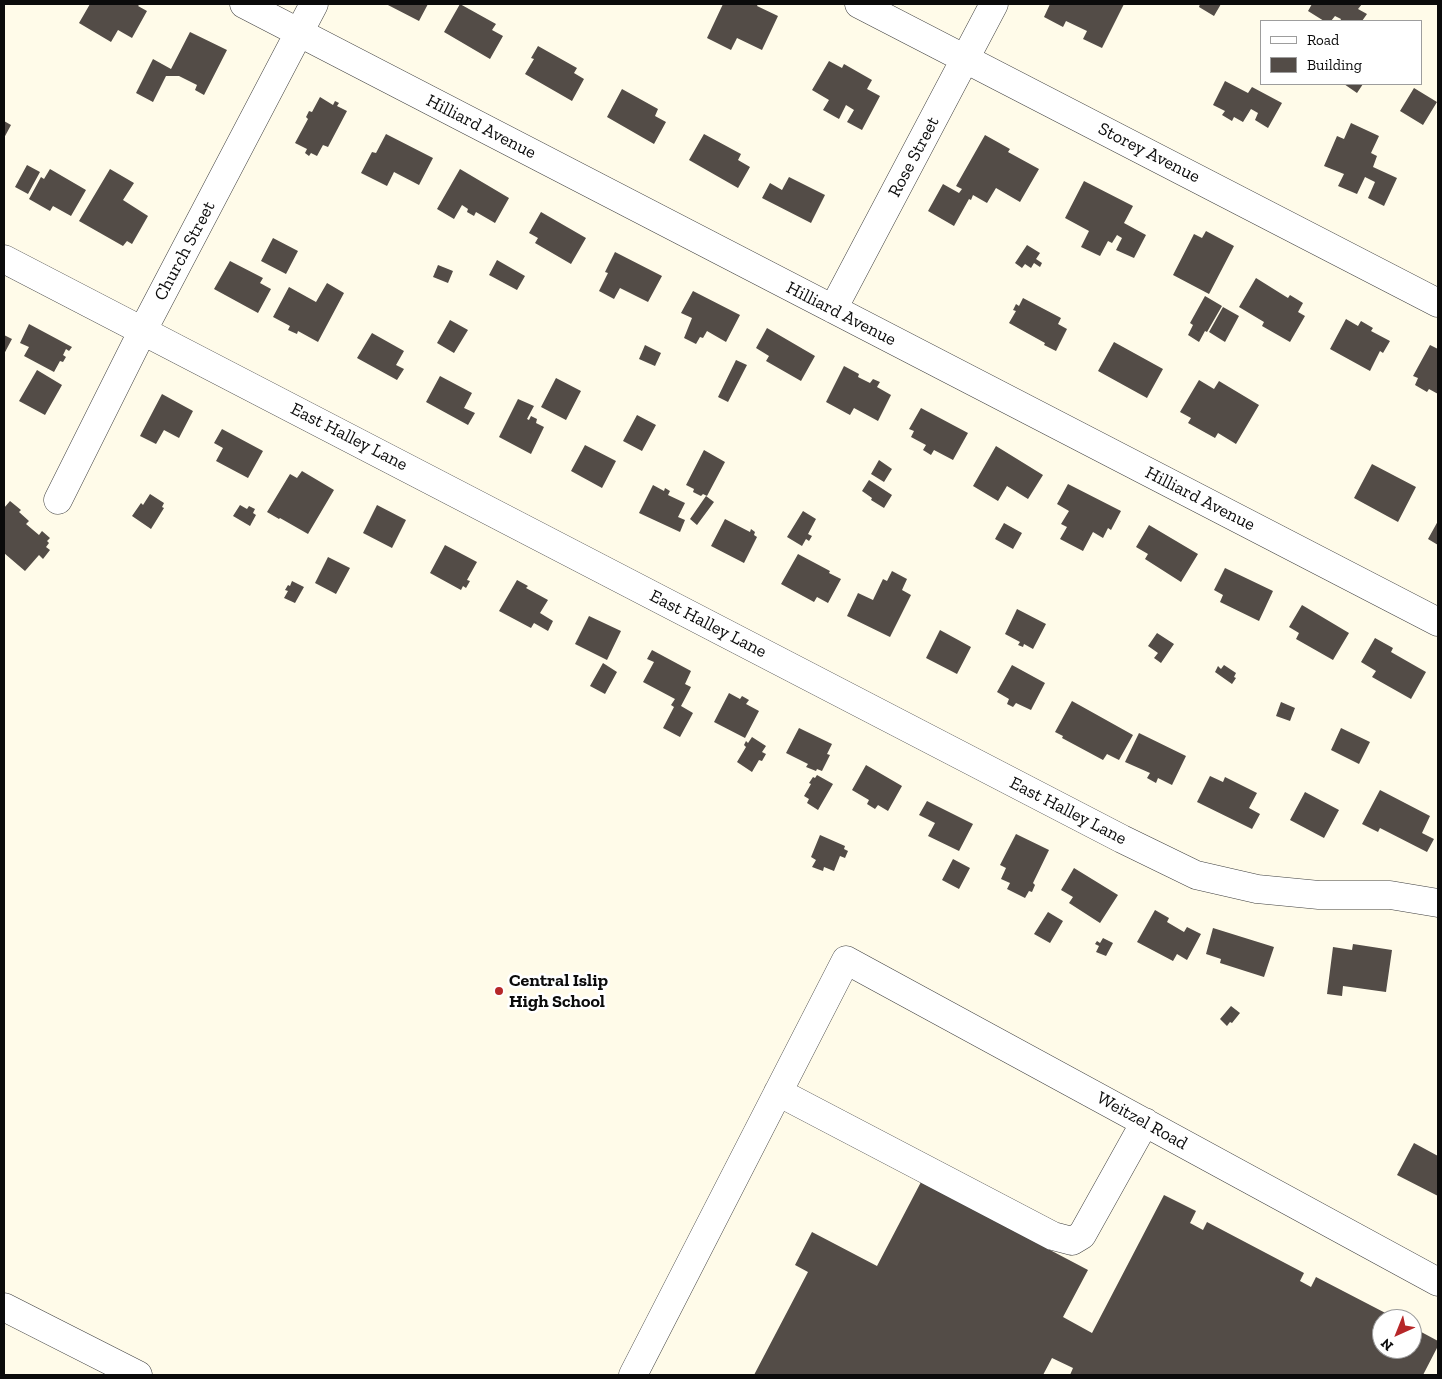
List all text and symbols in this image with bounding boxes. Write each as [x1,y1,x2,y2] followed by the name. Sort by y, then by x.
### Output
[1260,20,1422,85] legend
[1307,31,1339,49] text: Road
[1307,56,1362,74] text: Building
[422,90,540,164] street label: Hilliard Avenue
[884,113,944,201] street label: Rose Street
[1094,118,1204,188] street label: Storey Avenue
[150,198,220,304] street label: Church Street
[782,277,900,351] street label: Hilliard Avenue
[287,398,411,476] street label: East Halley Lane
[1141,462,1259,536] street label: Hilliard Avenue
[646,585,770,663] street label: East Halley Lane
[1006,772,1130,850] street label: East Halley Lane
[509,970,608,1012] place label: Central Islip High School
[493,985,505,997] marker: Central Islip High School
[1093,1087,1191,1155] street label: Weitzel Road
[1372,1309,1422,1359] north arrow
[1377,1335,1397,1354] text: N

